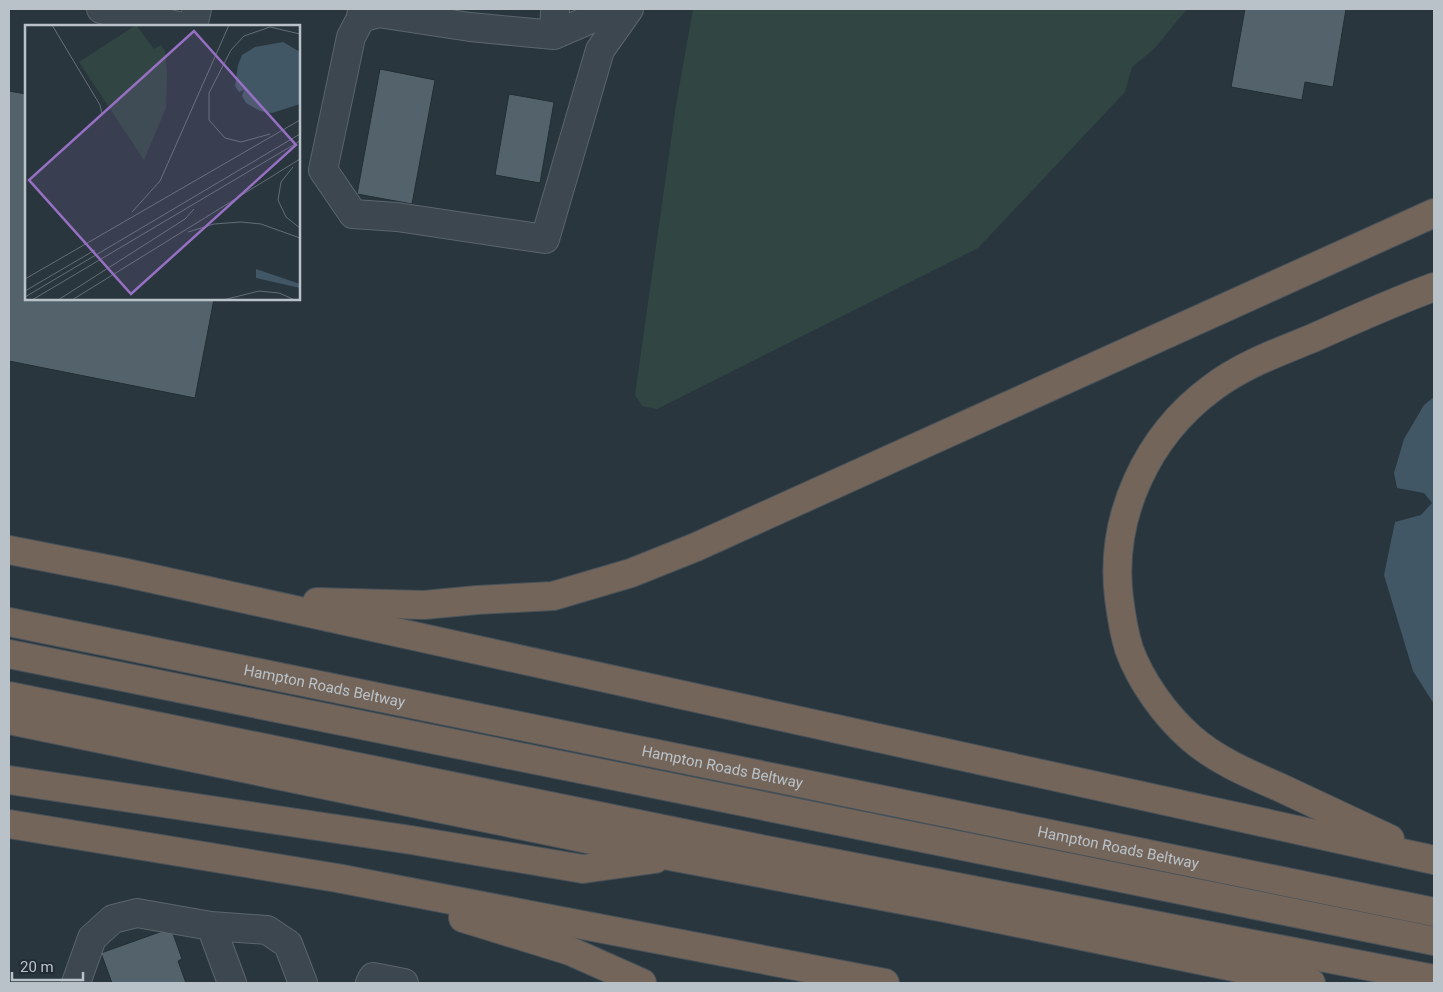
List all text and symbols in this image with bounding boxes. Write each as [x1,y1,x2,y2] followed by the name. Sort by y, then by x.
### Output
[25,25,300,300] inset map
[242,661,407,711] street label: Hampton Roads Beltway
[640,742,805,792] street label: Hampton Roads Beltway
[1036,823,1200,873] street label: Hampton Roads Beltway
[12,950,84,982] scale bar
[20,958,54,976] text: 20 m

